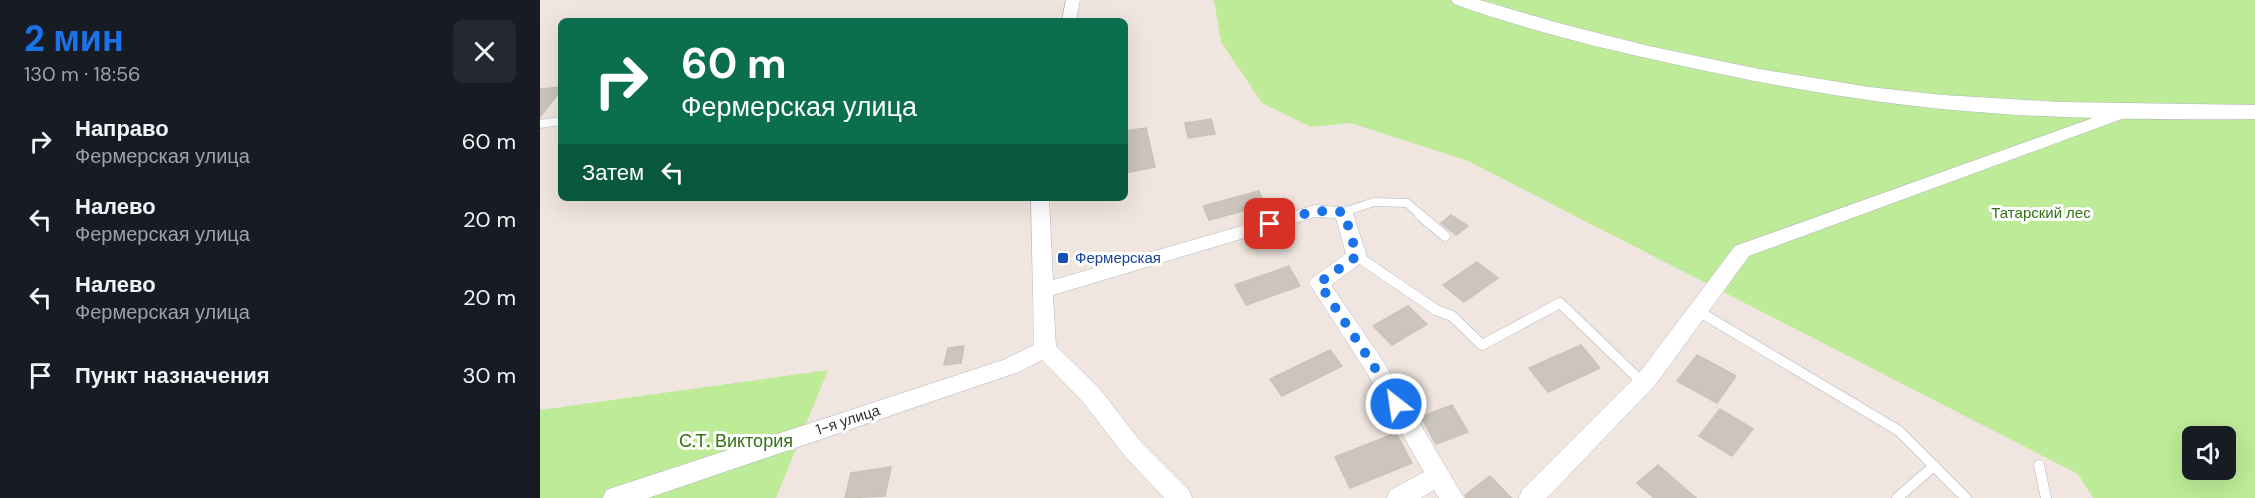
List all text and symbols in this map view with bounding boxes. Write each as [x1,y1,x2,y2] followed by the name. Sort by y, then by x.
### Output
[24,15,124,62] text: 2 мин
[453,20,516,83] button: close
[681,36,787,91] text: 60 m
[582,42,660,120] icon: right
[24,61,141,87] text: 130 m · 18:56
[681,89,917,124] text: Фермерская улица
[75,114,169,143] text: Направо
[24,125,57,158] icon: right
[462,127,516,156] text: 60 m
[75,143,250,169] text: Фермерская улица
[656,156,689,189] icon: left
[582,158,644,187] text: Затем
[75,192,156,221] text: Налево
[1244,198,1295,249] pin
[24,203,57,236] icon: left
[1991,203,2091,223] park label: Татарский лес
[463,205,516,234] text: 20 m
[1253,207,1286,240] icon: arrive
[75,221,250,247] text: Фермерская улица
[1075,248,1161,268] place label: Фермерская
[1056,251,1070,265] marker: Фермерская
[75,270,156,299] text: Налево
[24,281,57,314] icon: left
[463,283,516,312] text: 20 m
[75,299,250,325] text: Фермерская улица
[24,359,57,392] icon: arrive
[75,361,270,390] text: Пункт назначения
[462,361,516,390] text: 30 m
[1364,372,1428,436] position arrow
[813,400,883,440] street label: 1-я улица
[2182,426,2236,480] map controls
[2182,426,2236,480] button: sound
[679,429,793,453] park label: С.Т. Виктория

